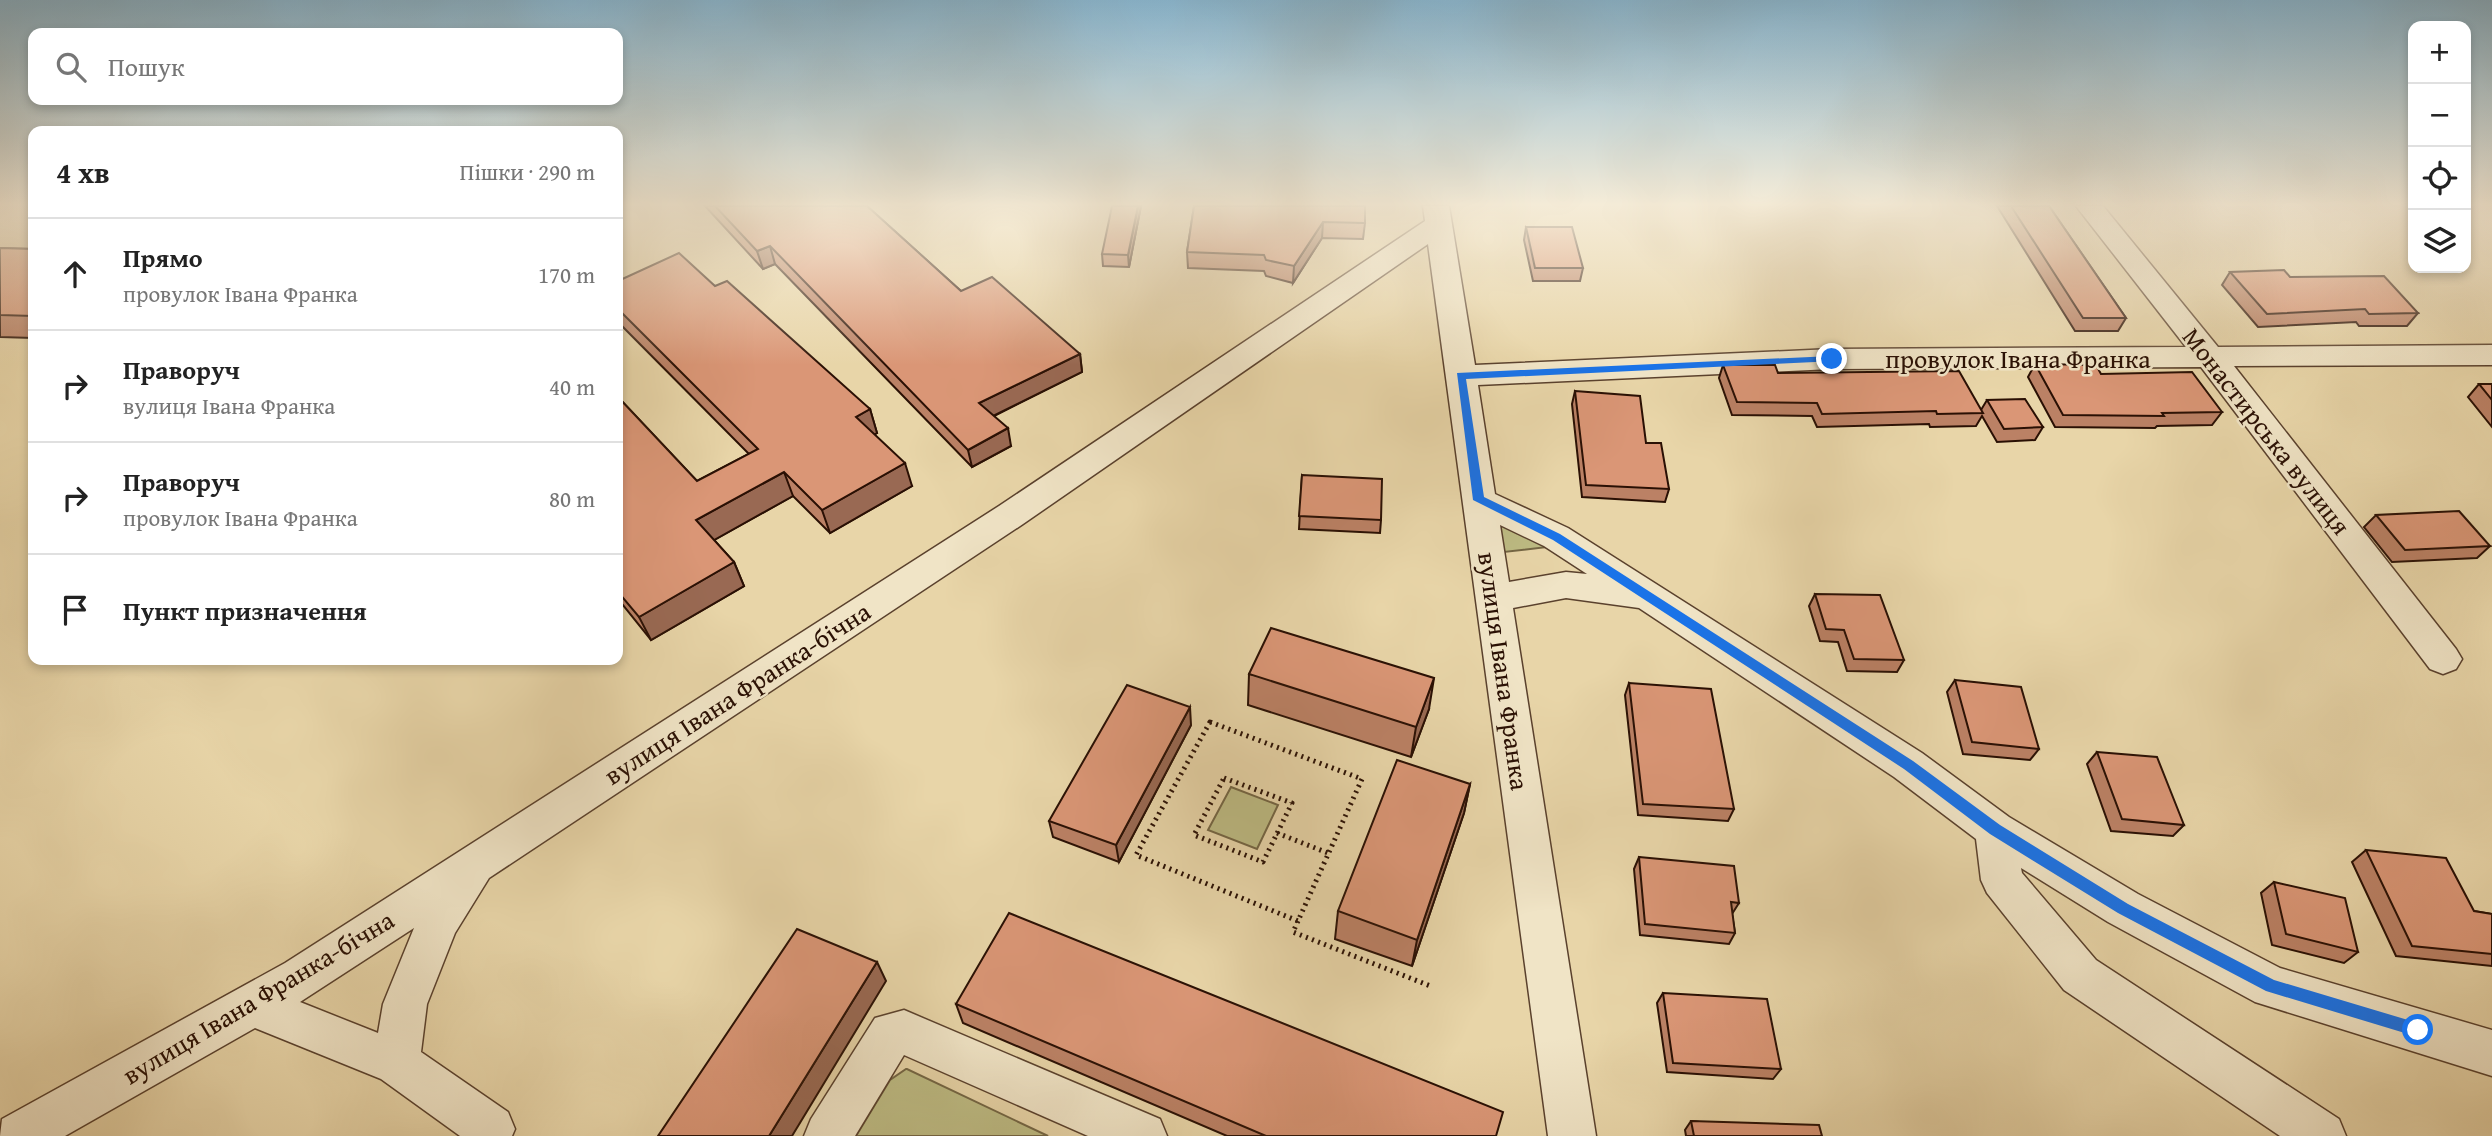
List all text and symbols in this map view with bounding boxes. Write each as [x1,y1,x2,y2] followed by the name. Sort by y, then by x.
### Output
[2408,21,2471,273] map controls
[2408,21,2471,84] button: +
[28,28,623,105] search box
[108,47,185,86] text: Пошук
[52,48,90,86] icon: search
[2408,84,2471,147] button: −
[2408,147,2471,210] button: locate
[56,150,110,194] text: 4 хв
[460,155,595,188] text: Пішки · 290 m
[2408,210,2471,273] button: layers
[123,238,203,277] text: Прямо
[56,255,94,293] icon: ahead
[538,258,595,291] text: 170 m
[123,277,358,310] text: провулок Івана Франка
[2173,319,2361,543] street label: Монастирська вулиця
[1885,339,2151,378] street label: провулок Івана Франка
[1816,343,1847,374] route end
[123,350,240,389] text: Праворуч
[56,367,94,405] icon: right
[549,370,595,403] text: 40 m
[123,389,335,422] text: вулиця Івана Франка
[123,462,240,501] text: Праворуч
[56,479,94,517] icon: right
[549,482,595,515] text: 80 m
[123,501,358,534] text: провулок Івана Франка
[1468,549,1540,793] street label: вулиця Івана Франка
[56,591,94,629] icon: arrive
[123,591,367,630] text: Пункт призначення
[596,592,879,794] street label: вулиця Івана Франка-бічна
[115,900,402,1094] street label: вулиця Івана Франка-бічна
[2402,1014,2433,1045] route start

